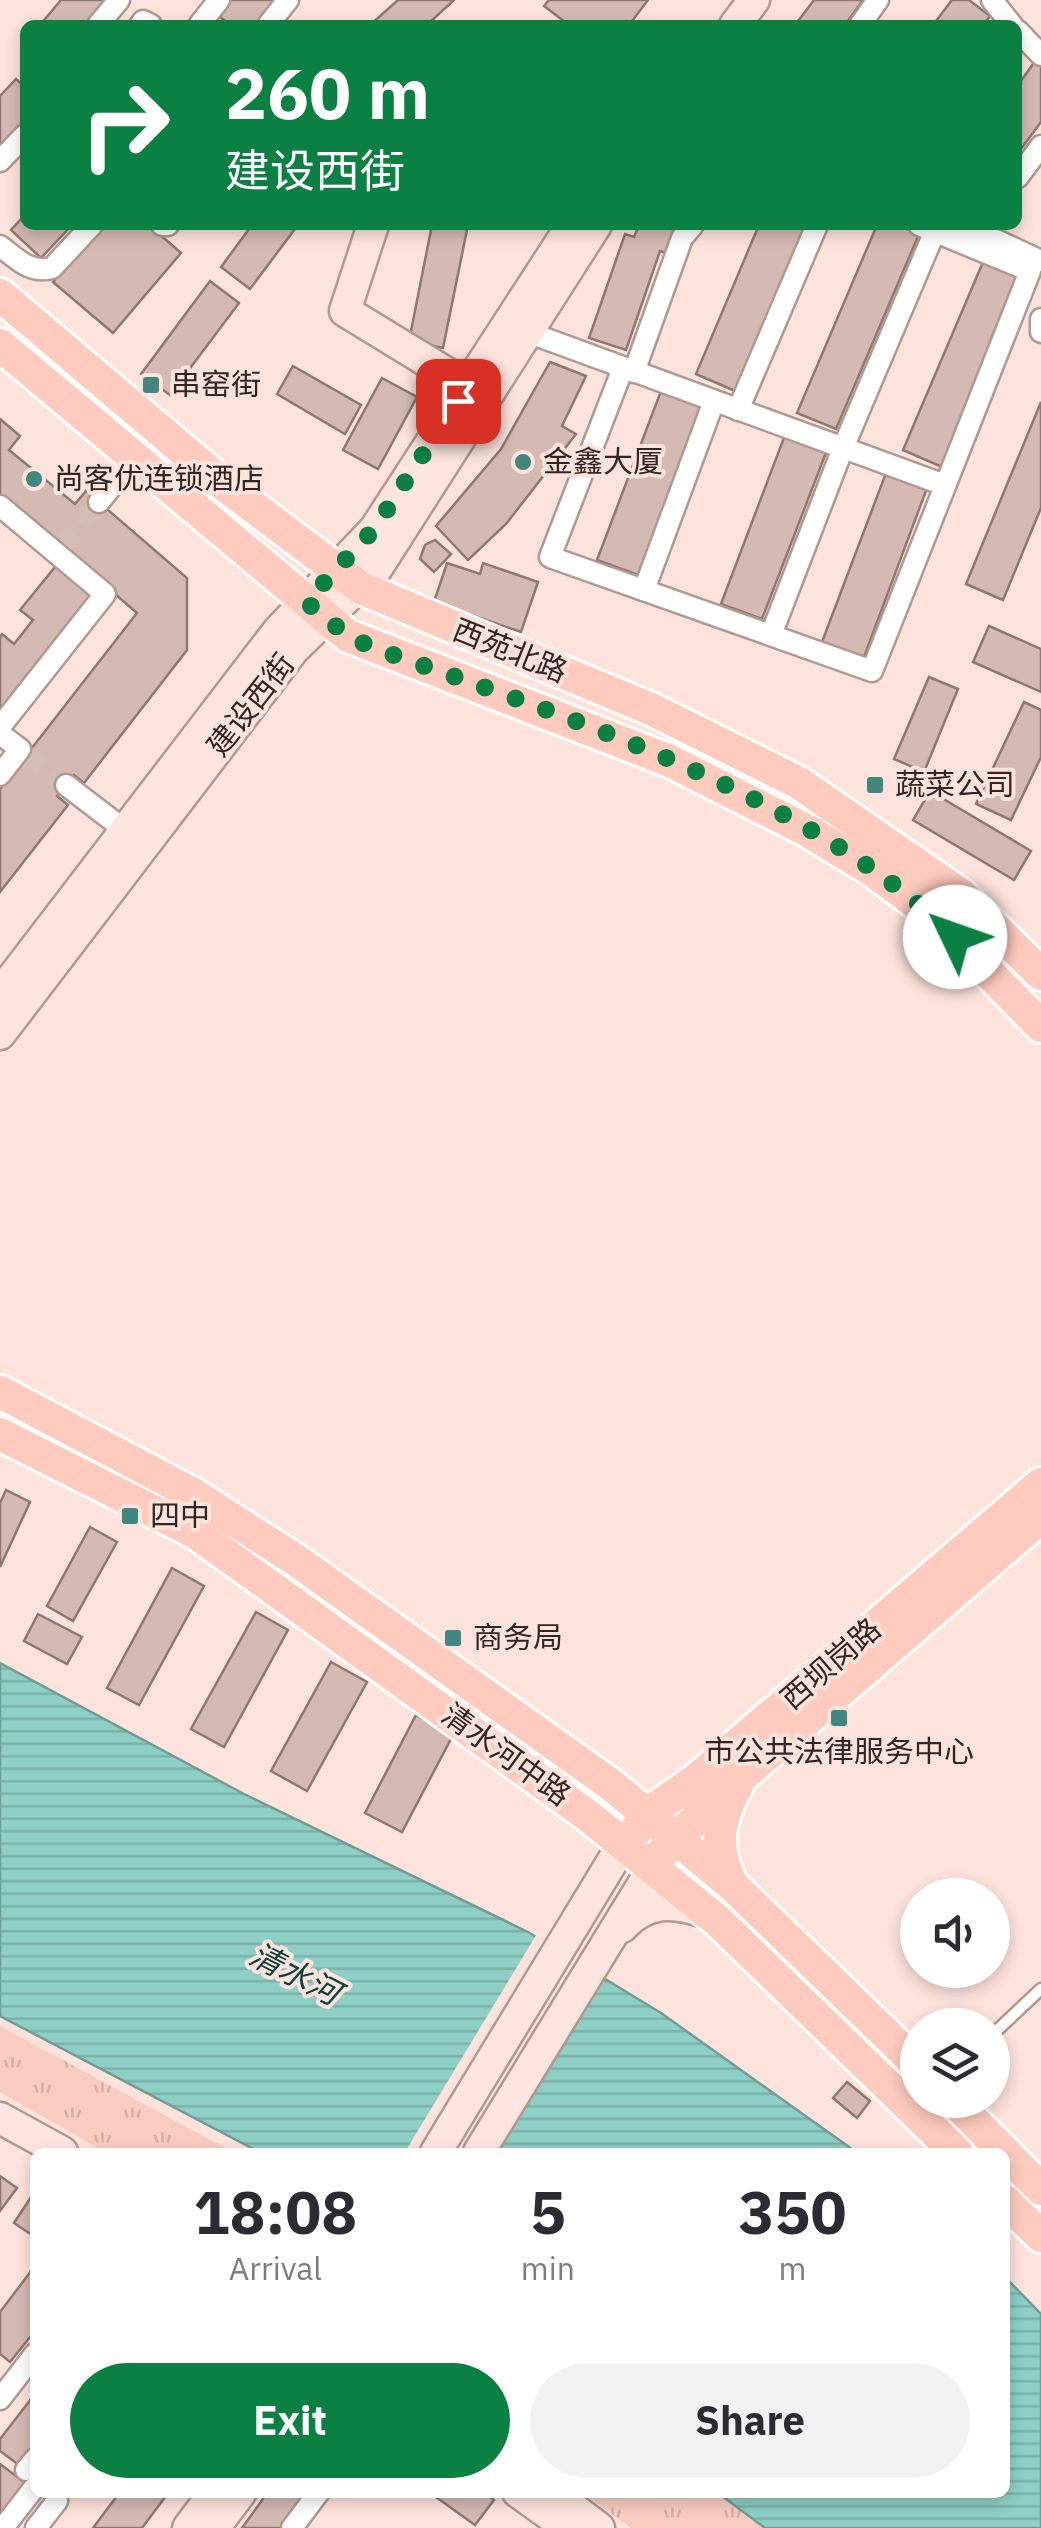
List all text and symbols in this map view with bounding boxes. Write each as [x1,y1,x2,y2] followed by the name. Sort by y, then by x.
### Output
[225,47,430,138] text: 260 m
[60,60,190,190] icon: right
[225,141,405,199] text: 建设西街
[416,359,501,444] pin
[171,364,261,403] place label: 串窑街
[140,374,162,396] marker: 串窑街
[431,374,486,429] icon: arrive
[543,441,663,480] place label: 金鑫大厦
[512,451,534,473] marker: 金鑫大厦
[54,458,264,497] place label: 尚客优连锁酒店
[23,468,45,490] marker: 尚客优连锁酒店
[448,609,573,690] street label: 西苑北路
[198,645,302,763] street label: 建设西街
[895,764,1015,803] place label: 蔬菜公司
[864,774,886,796] marker: 蔬菜公司
[903,885,1007,989] position arrow
[150,1495,210,1534] place label: 四中
[119,1505,141,1527] marker: 四中
[772,1609,888,1717] street label: 西坝岗路
[473,1617,563,1656] place label: 商务局
[442,1627,464,1649] marker: 商务局
[435,1694,579,1814] street label: 清水河中路
[828,1707,850,1729] marker: 市公共法律服务中心
[704,1731,974,1770] place label: 市公共法律服务中心
[900,1878,1010,2118] map controls
[900,1878,1010,1988] button: sound
[243,1933,353,2016] water label: 清水河
[900,2008,1010,2118] button: layers
[194,2172,357,2251] text: 18:08
[530,2172,566,2251] text: 5
[738,2172,846,2251] text: 350
[229,2247,322,2289] text: Arrival
[521,2247,575,2289] text: min
[779,2247,806,2289] text: m
[70,2363,510,2478] button: Exit
[530,2363,970,2478] button: Share

